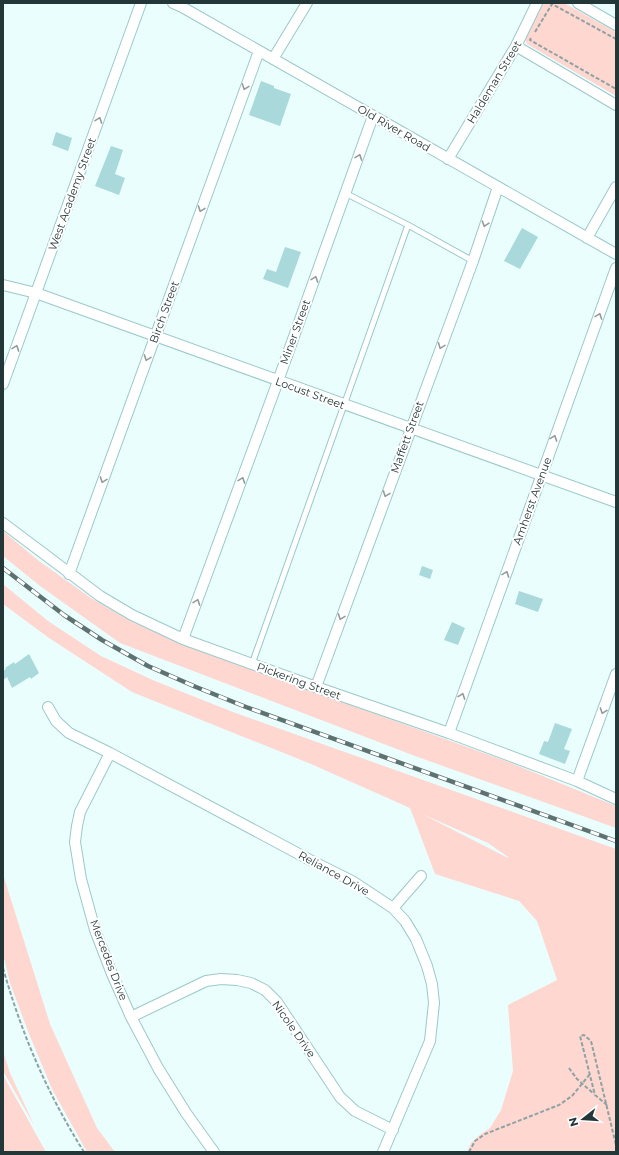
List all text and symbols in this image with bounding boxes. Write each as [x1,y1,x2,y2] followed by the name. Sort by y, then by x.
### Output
[464,38,525,126] street label: Haldeman Street
[242,84,250,91] one-way arrow
[355,101,433,155] street label: Old River Road
[94,117,102,124] one-way arrow
[45,135,99,252] street label: West Academy Street
[354,153,362,160] one-way arrow
[197,206,206,213] one-way arrow
[481,220,490,227] one-way arrow
[310,275,318,282] one-way arrow
[146,278,182,345] street label: Birch Street
[277,297,313,366] street label: Miner Street
[594,313,602,320] one-way arrow
[437,343,445,350] one-way arrow
[12,344,20,351] one-way arrow
[144,354,152,361] one-way arrow
[273,374,347,412] street label: Locust Street
[387,398,427,475] street label: Maffett Street
[550,435,558,442] one-way arrow
[510,455,554,547] street label: Amherst Avenue
[99,477,108,484] one-way arrow
[237,477,245,484] one-way arrow
[382,491,391,498] one-way arrow
[501,570,509,577] one-way arrow
[192,598,200,605] one-way arrow
[338,613,346,620] one-way arrow
[255,659,343,703] street label: Pickering Street
[457,693,465,700] one-way arrow
[599,707,607,714] one-way arrow
[296,848,372,898] street label: Reliance Drive
[87,918,131,1003] street label: Mercedes Drive
[269,998,319,1060] street label: Nicole Drive
[563,1099,603,1139] north arrow
[565,1116,581,1128] text: N

